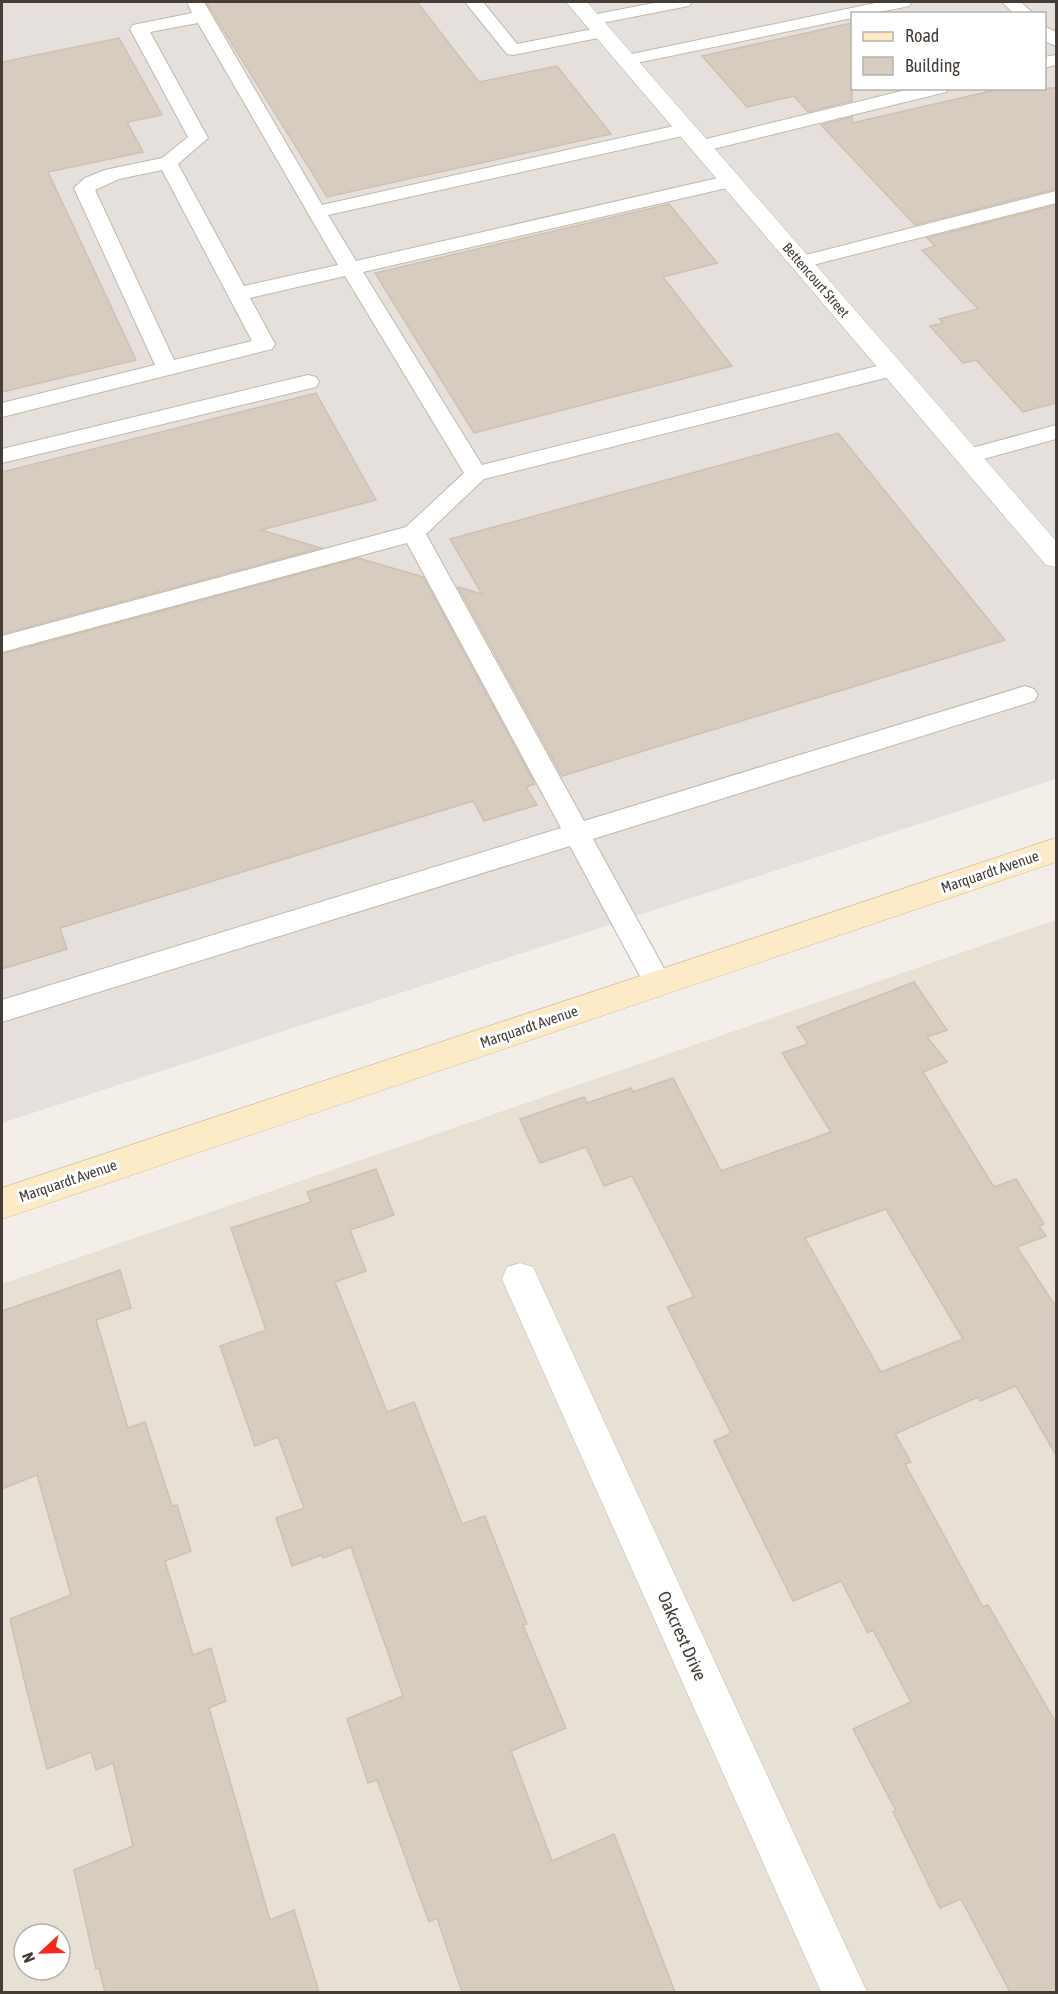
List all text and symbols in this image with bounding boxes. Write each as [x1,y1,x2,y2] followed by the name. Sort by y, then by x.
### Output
[851,12,1046,90] legend
[905,25,939,46] text: Road
[905,55,960,76] text: Building
[779,240,853,320] street label: Bettencourt Street
[939,847,1041,896] street label: Marquardt Avenue
[478,1002,580,1051] street label: Marquardt Avenue
[17,1156,119,1205] street label: Marquardt Avenue
[653,1588,711,1684] street label: Oakcrest Drive
[12,1922,72,1982] north arrow
[18,1950,38,1965] text: N

